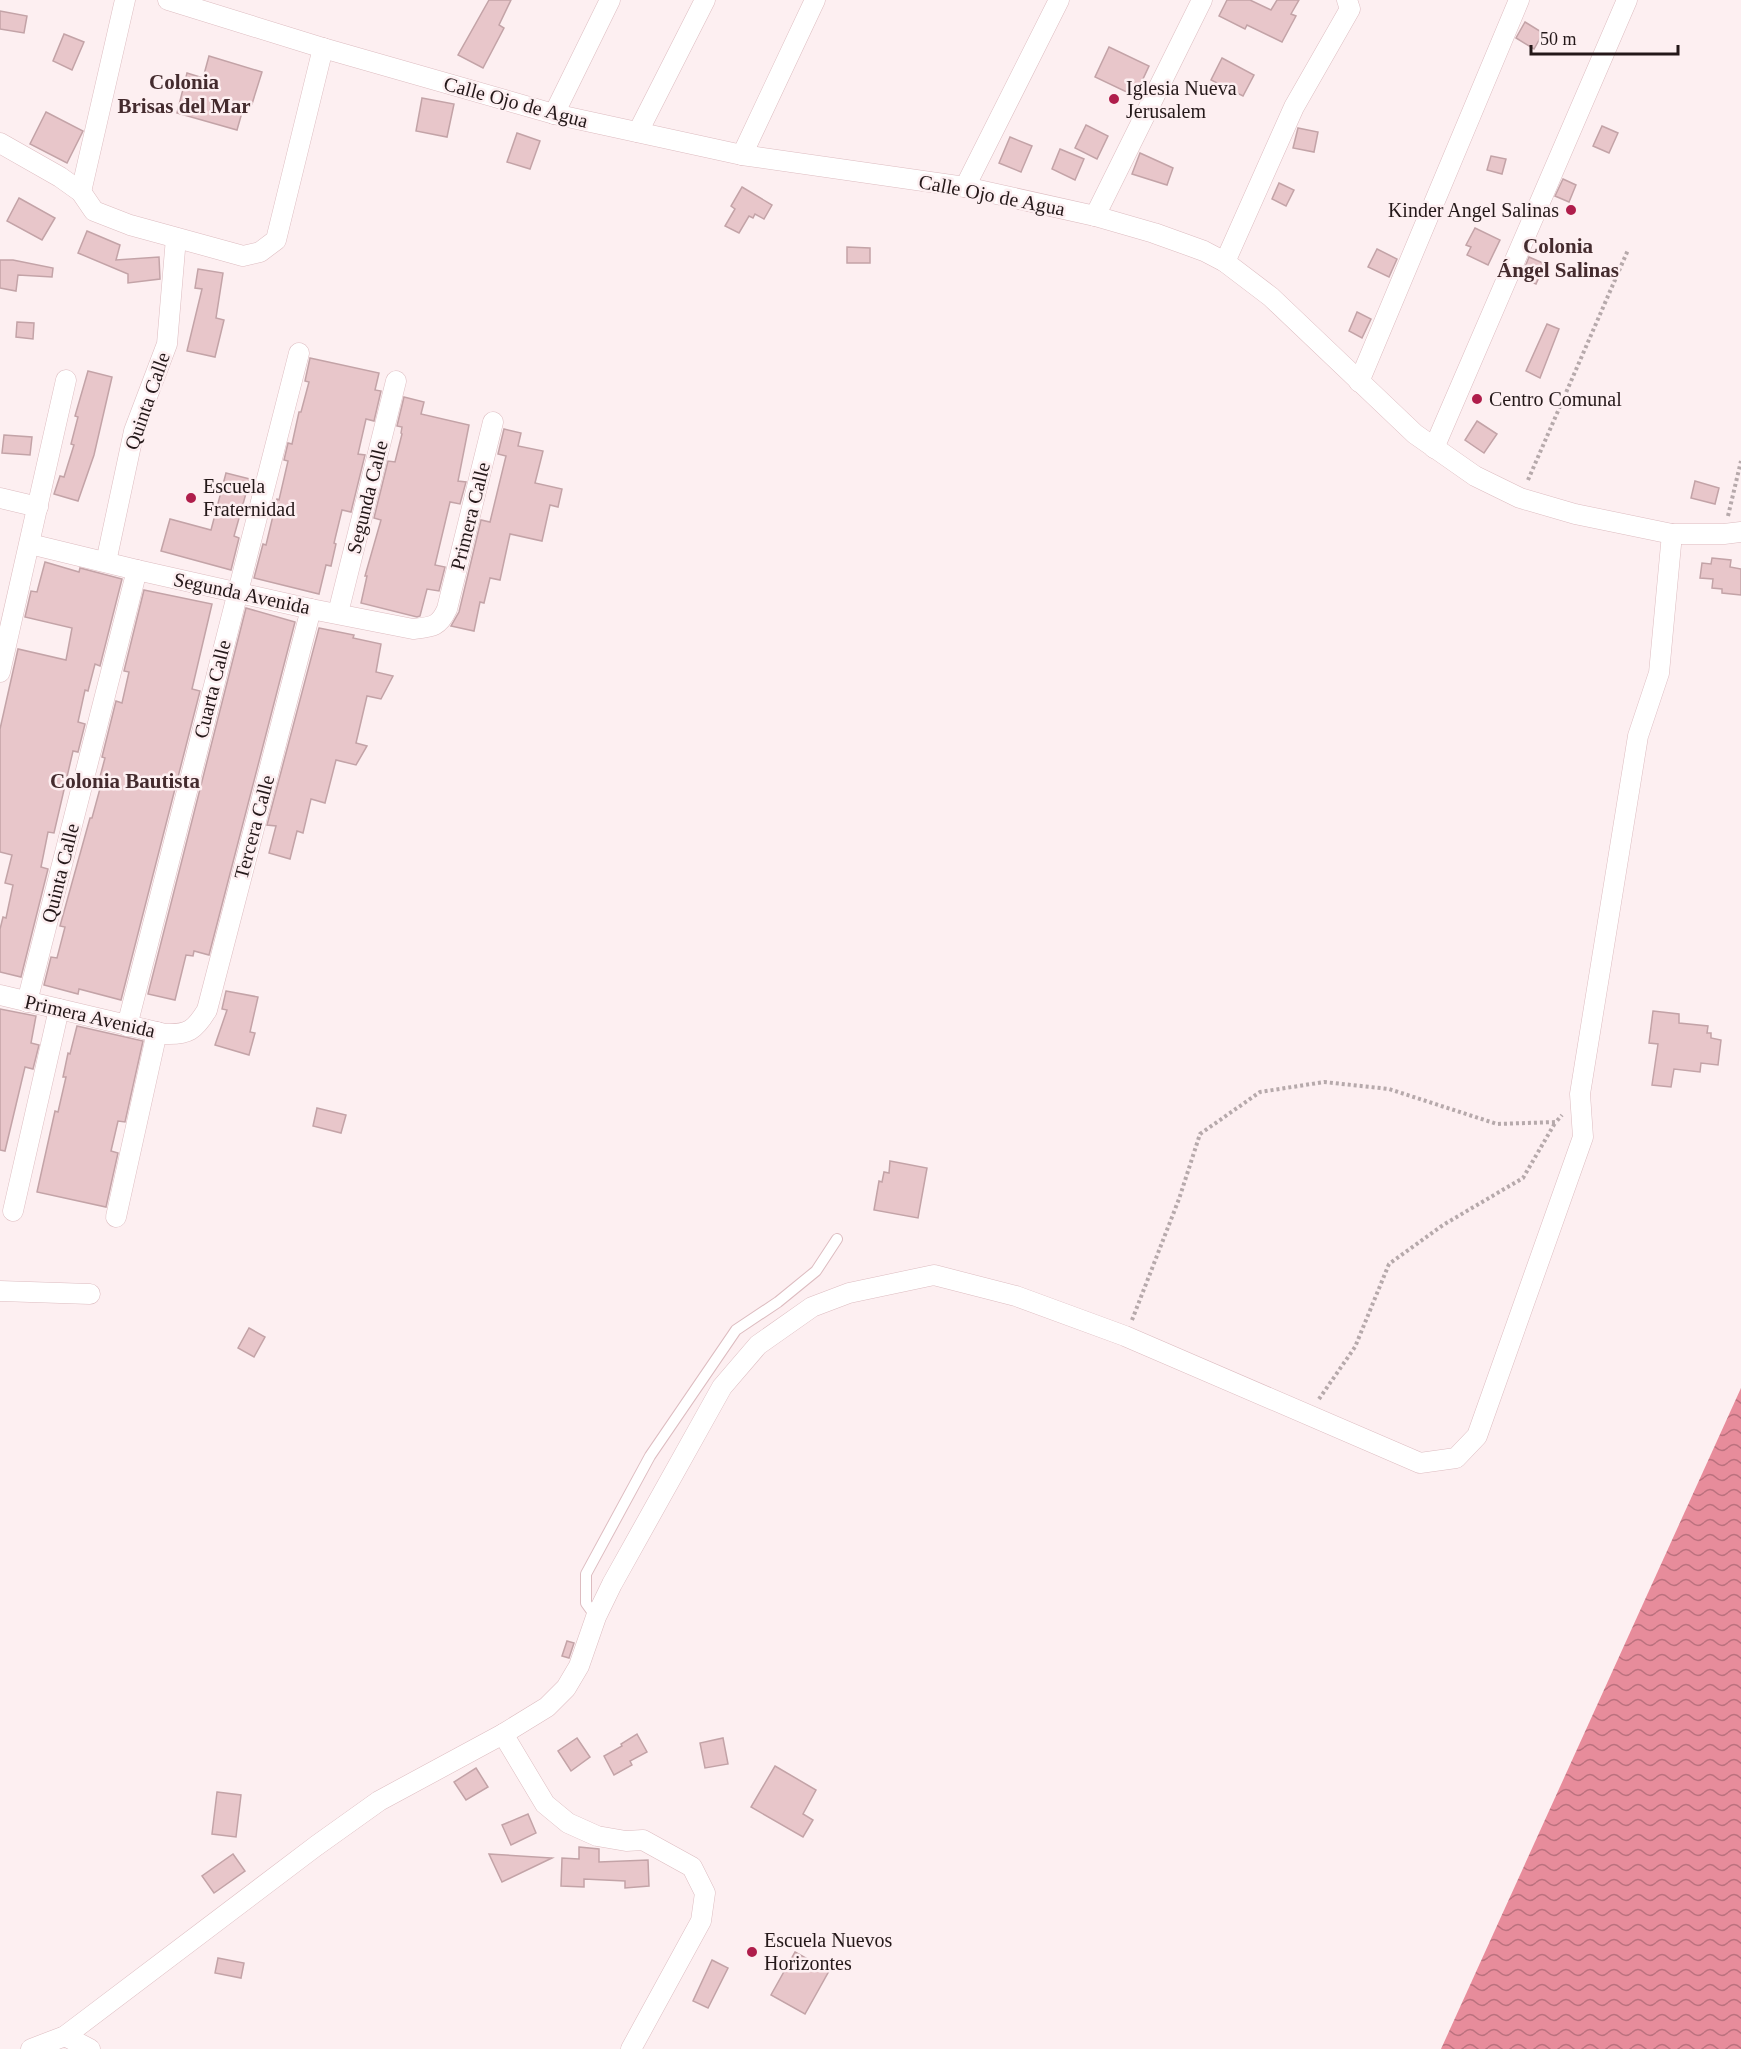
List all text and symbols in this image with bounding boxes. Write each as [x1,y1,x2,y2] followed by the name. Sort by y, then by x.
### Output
[1531,18,1678,56] scale bar
[1540,29,1577,49] text: 50 m
[118,70,250,118] district label: Colonia Brisas del Mar
[441,72,591,133] street label: Calle Ojo de Agua
[1126,77,1237,122] place label: Iglesia Nueva Jerusalem
[1107,92,1121,106] marker: Iglesia Nueva Jerusalem
[917,170,1067,221] street label: Calle Ojo de Agua
[1388,199,1559,222] place label: Kinder Angel Salinas
[1564,203,1578,217] marker: Kinder Angel Salinas
[1497,234,1619,282] district label: Colonia Ángel Salinas
[120,349,174,453] street label: Quinta Calle
[1489,388,1622,410] place label: Centro Comunal
[1470,392,1484,406] marker: Centro Comunal
[342,438,393,556] street label: Segunda Calle
[446,460,494,572] street label: Primera Calle
[203,475,295,520] place label: Escuela Fraternidad
[184,491,198,505] marker: Escuela Fraternidad
[172,568,312,619] street label: Segunda Avenida
[189,637,235,740] street label: Cuarta Calle
[50,769,200,793] district label: Colonia Bautista
[230,772,278,881] street label: Tercera Calle
[37,821,83,925] street label: Quinta Calle
[22,990,158,1042] street label: Primera Avenida
[764,1929,893,1974] place label: Escuela Nuevos Horizontes
[745,1945,759,1959] marker: Escuela Nuevos Horizontes

